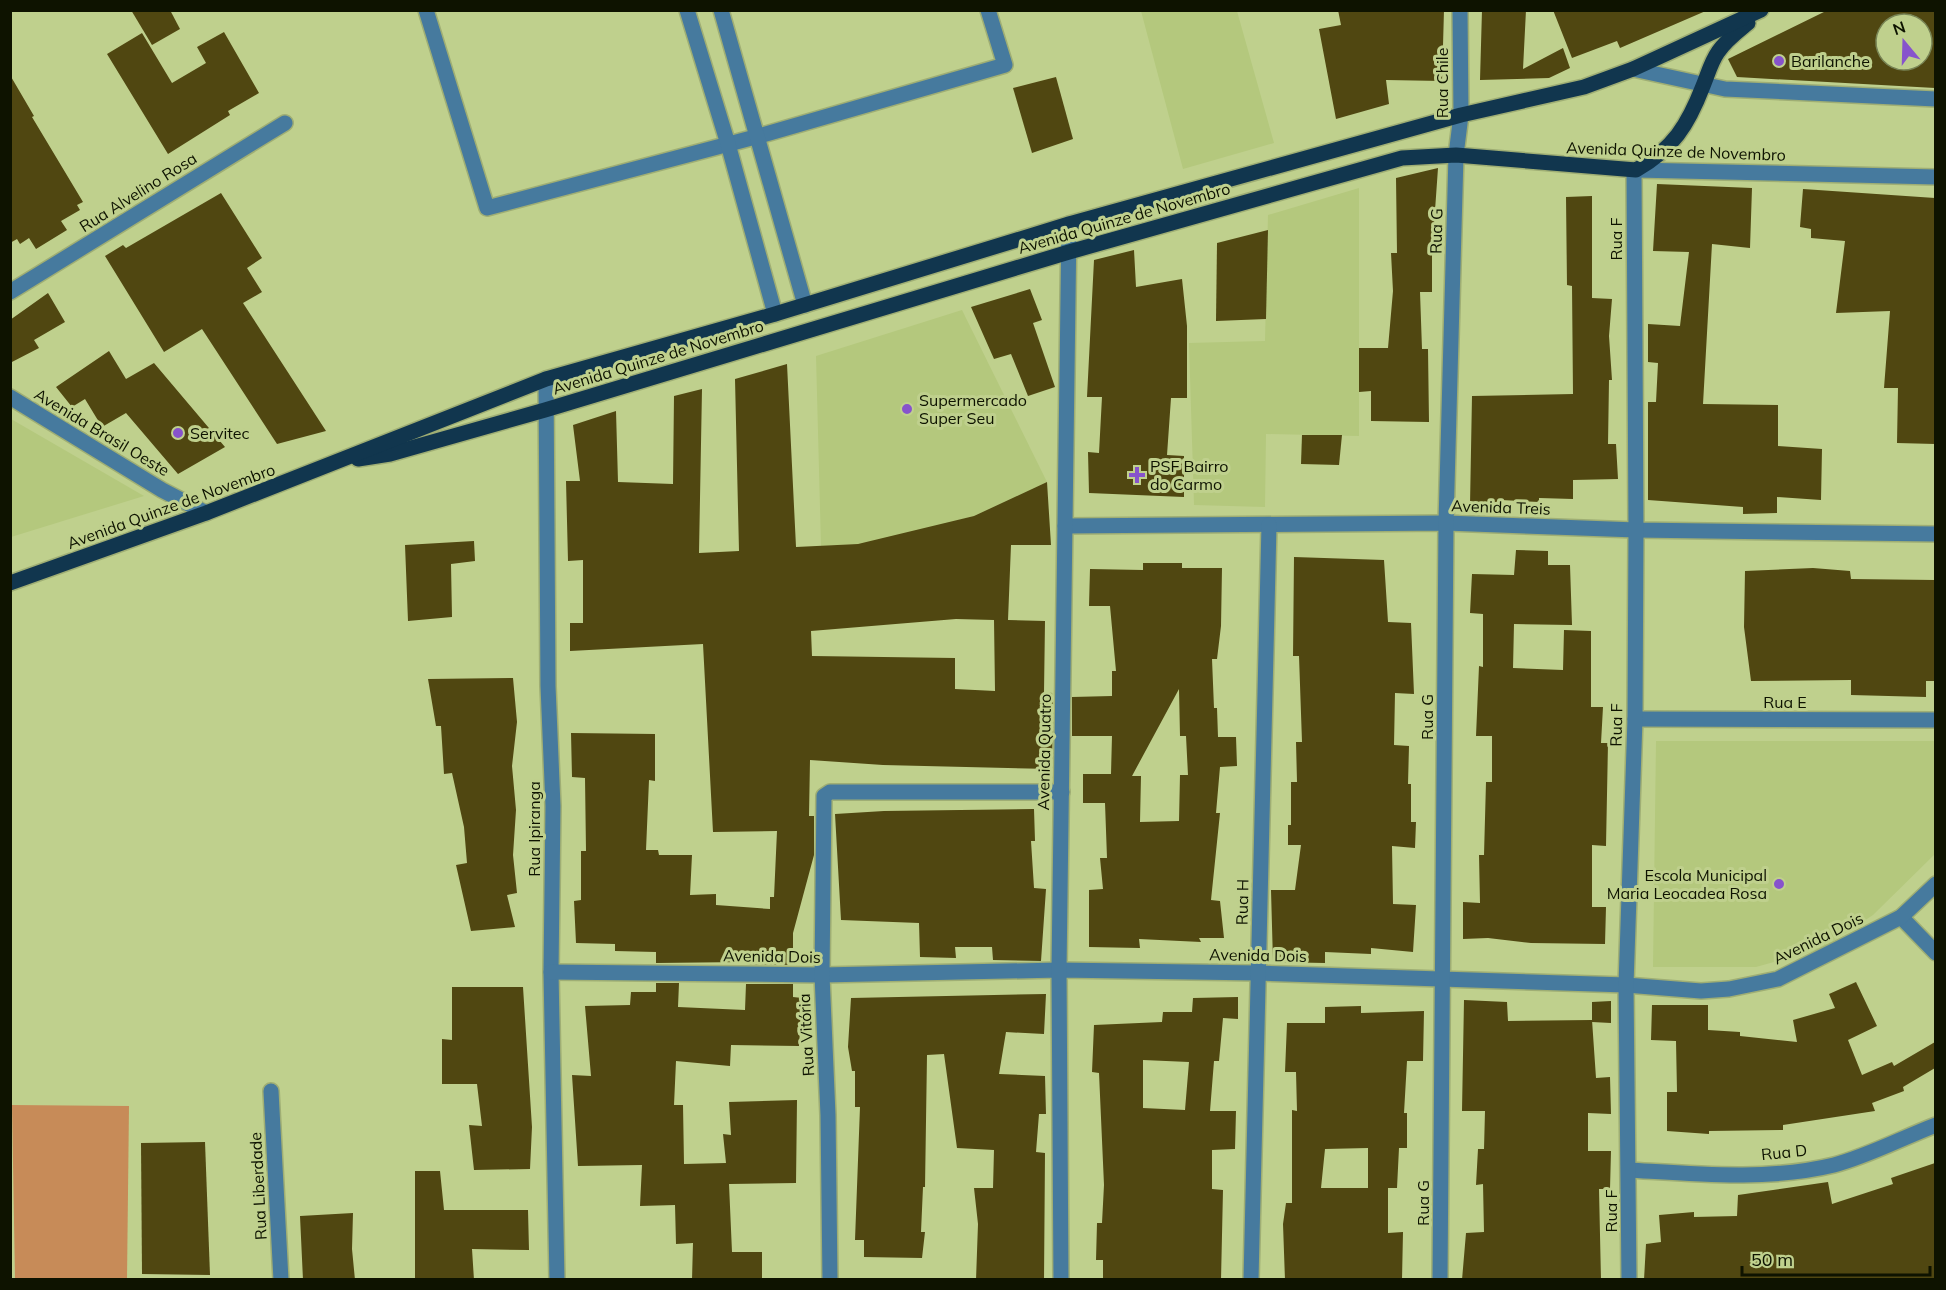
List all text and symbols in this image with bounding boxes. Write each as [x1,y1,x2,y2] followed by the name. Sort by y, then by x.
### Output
[1874,12,1934,72] north arrow
[1890,16,1908,39] text: N
[1432,48,1452,118] street label: Rua Chile
[1791,51,1870,71] place label: Barilanche
[1772,54,1786,68] marker: Barilanche
[1566,137,1786,165] street label: Avenida Quinze de Novembro
[76,148,200,236] street label: Rua Alvelino Rosa
[1016,178,1232,258] street label: Avenida Quinze de Novembro
[1426,208,1446,254] street label: Rua G
[1606,217,1626,261] street label: Rua F
[550,315,766,399] street label: Avenida Quinze de Novembro
[31,384,173,480] street label: Avenida Brasil Oeste
[919,390,1027,428] place label: Supermercado Super Seu
[900,402,914,416] marker: Supermercado Super Seu
[190,423,249,443] place label: Servitec
[171,426,185,440] marker: Servitec
[1150,456,1229,494] place label: PSF Bairro do Carmo
[64,459,278,553] street label: Avenida Quinze de Novembro
[1128,466,1146,484] marker: PSF Bairro do Carmo
[1451,495,1551,519] street label: Avenida Treis
[1763,692,1807,712] street label: Rua E
[1033,694,1055,810] street label: Avenida Quatro
[1417,694,1437,740] street label: Rua G
[1606,703,1626,747] street label: Rua F
[524,781,544,877] street label: Rua Ipiranga
[1607,865,1767,903] place label: Escola Municipal Maria Leocadea Rosa
[1772,877,1786,891] marker: Escola Municipal Maria Leocadea Rosa
[1232,879,1252,925] street label: Rua H
[1770,908,1866,968] street label: Avenida Dois
[1209,944,1307,966] street label: Avenida Dois
[723,945,821,967] street label: Avenida Dois
[794,993,818,1077] street label: Rua Vitória
[245,1131,271,1241] street label: Rua Liberdade
[1760,1140,1808,1164] street label: Rua D
[1413,1180,1433,1226] street label: Rua G
[1601,1189,1621,1233] street label: Rua F
[1742,1239,1930,1277] scale bar
[1751,1248,1793,1271] text: 50 m

